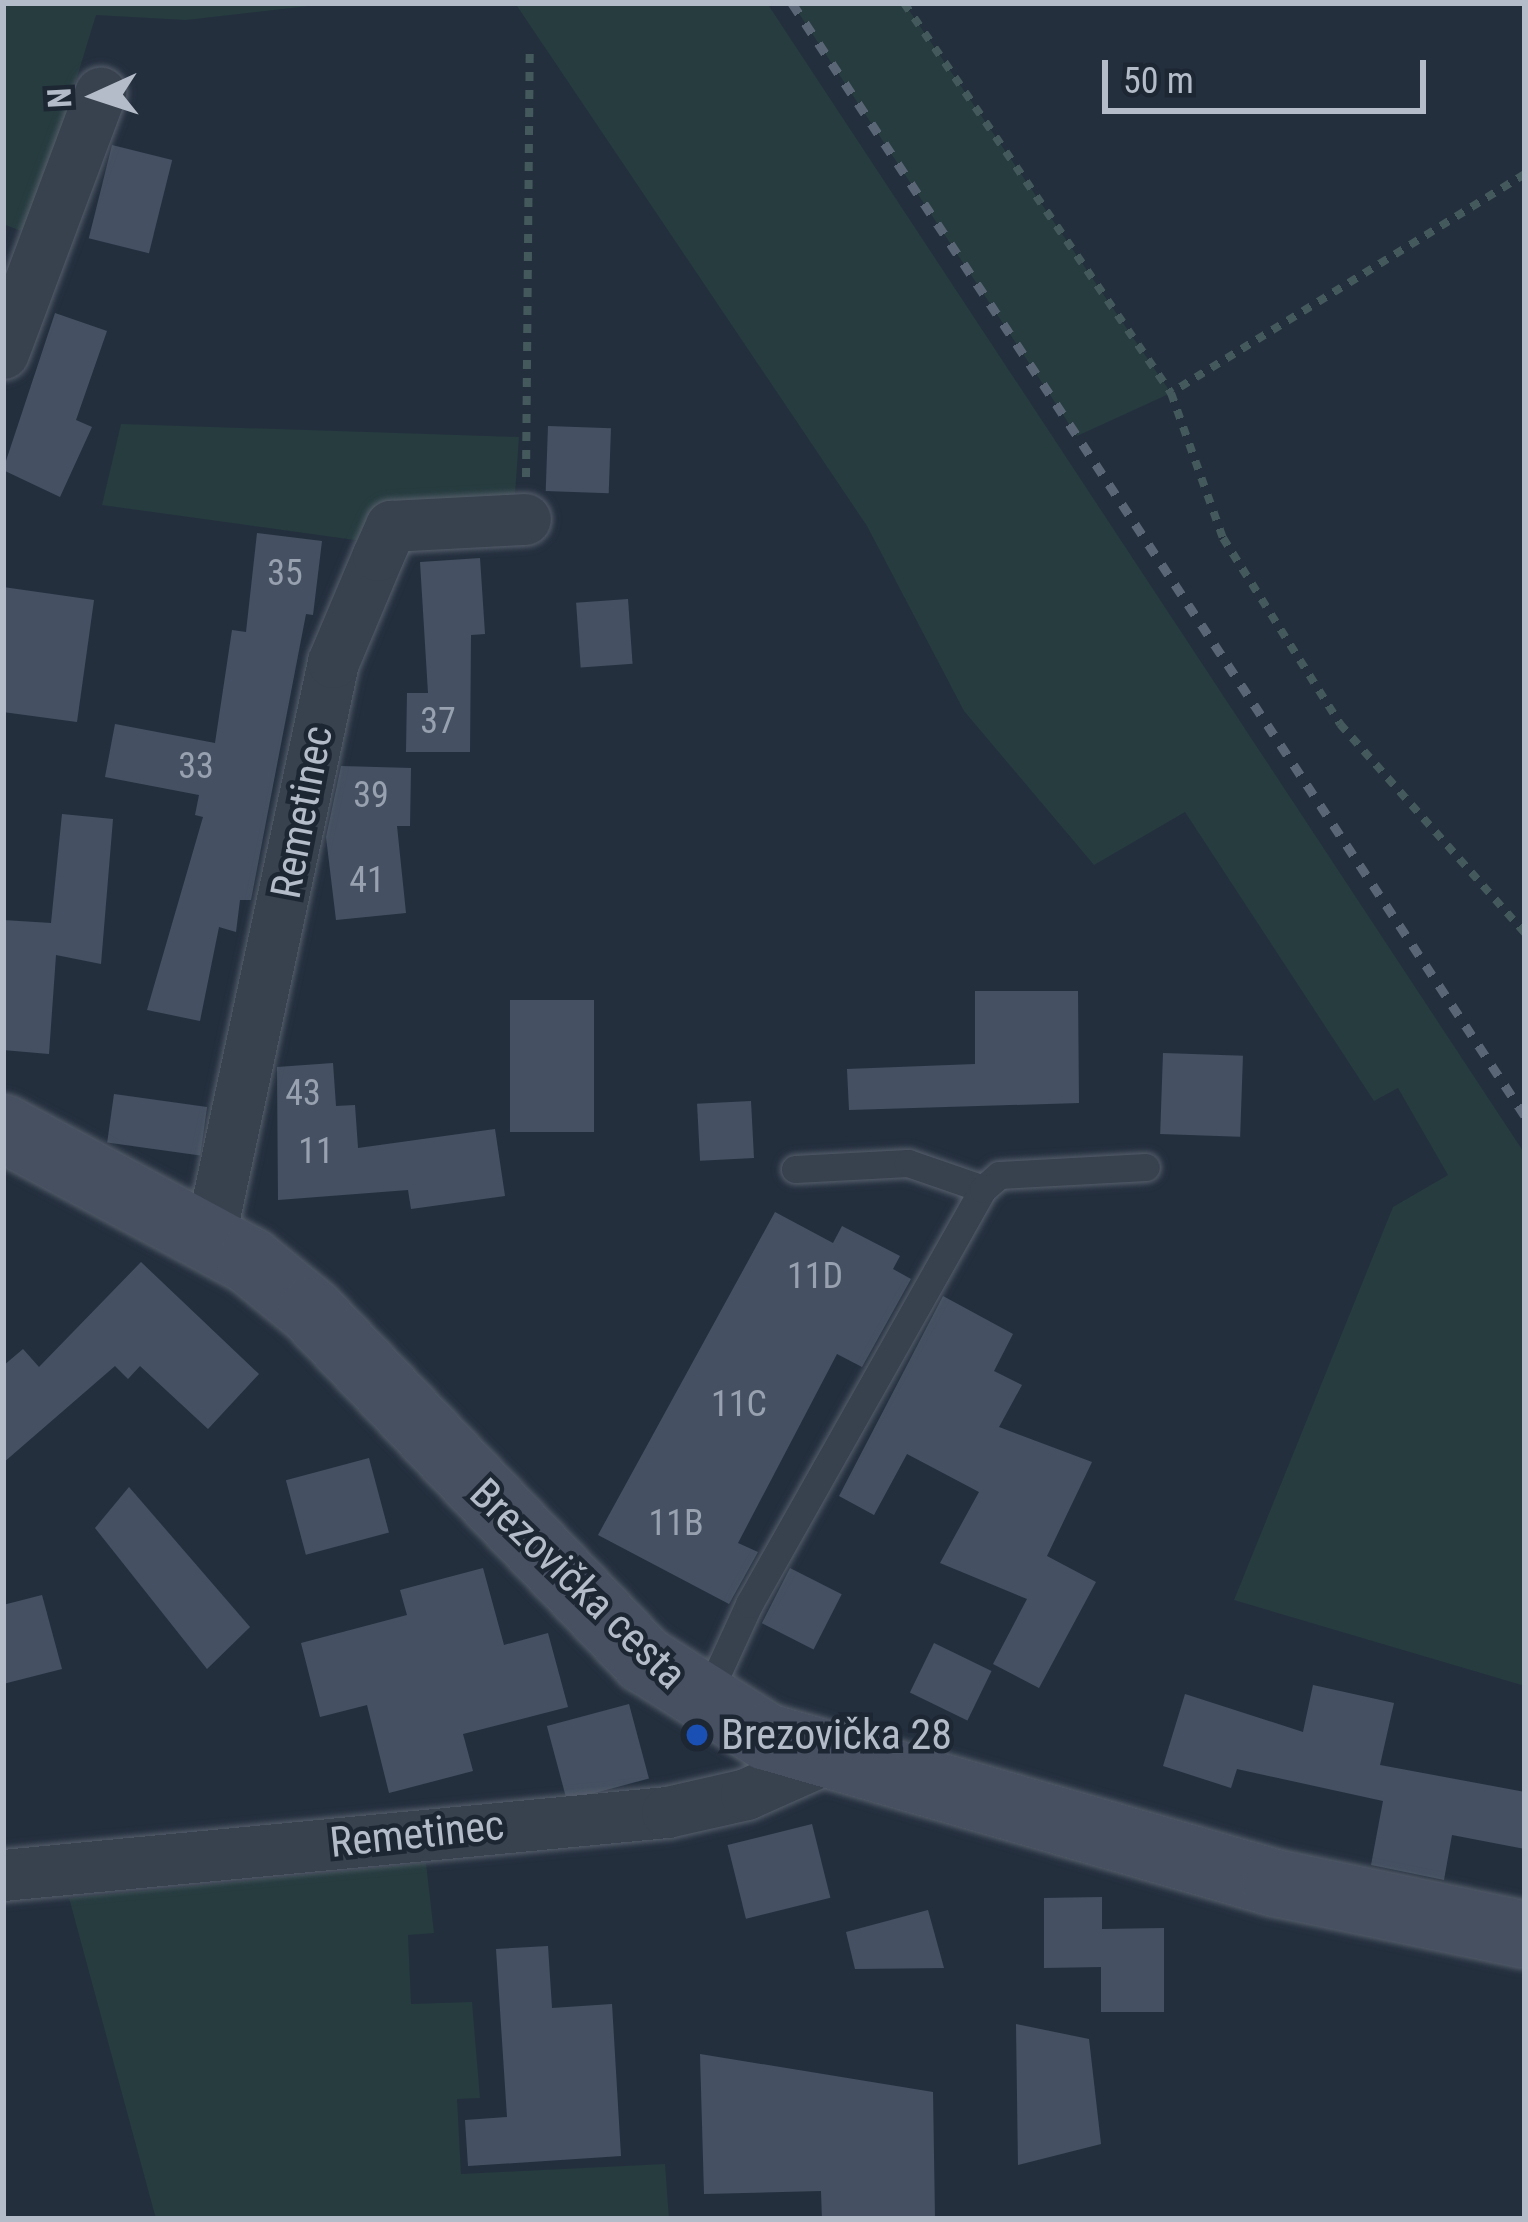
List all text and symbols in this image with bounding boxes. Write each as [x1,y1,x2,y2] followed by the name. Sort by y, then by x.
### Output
[36,36,156,156] north arrow
[1108,36,1432,110] scale bar
[1123,60,1194,102] text: 50 m
[40,87,80,109] text: N
[267,552,303,596] house number: 35
[420,700,456,744] house number: 37
[261,721,343,903] street label: Remetinec
[178,745,214,789] house number: 33
[353,774,389,818] house number: 39
[349,859,385,903] house number: 41
[285,1072,321,1116] house number: 43
[298,1130,334,1174] house number: 11
[787,1255,843,1299] house number: 11D
[711,1383,767,1427] house number: 11C
[460,1468,696,1700] street label: Brezovička cesta
[648,1502,704,1546] house number: 11B
[721,1710,952,1760] place label: Brezovička 28
[684,1722,710,1748] marker: Brezovička 28
[327,1800,507,1868] street label: Remetinec

